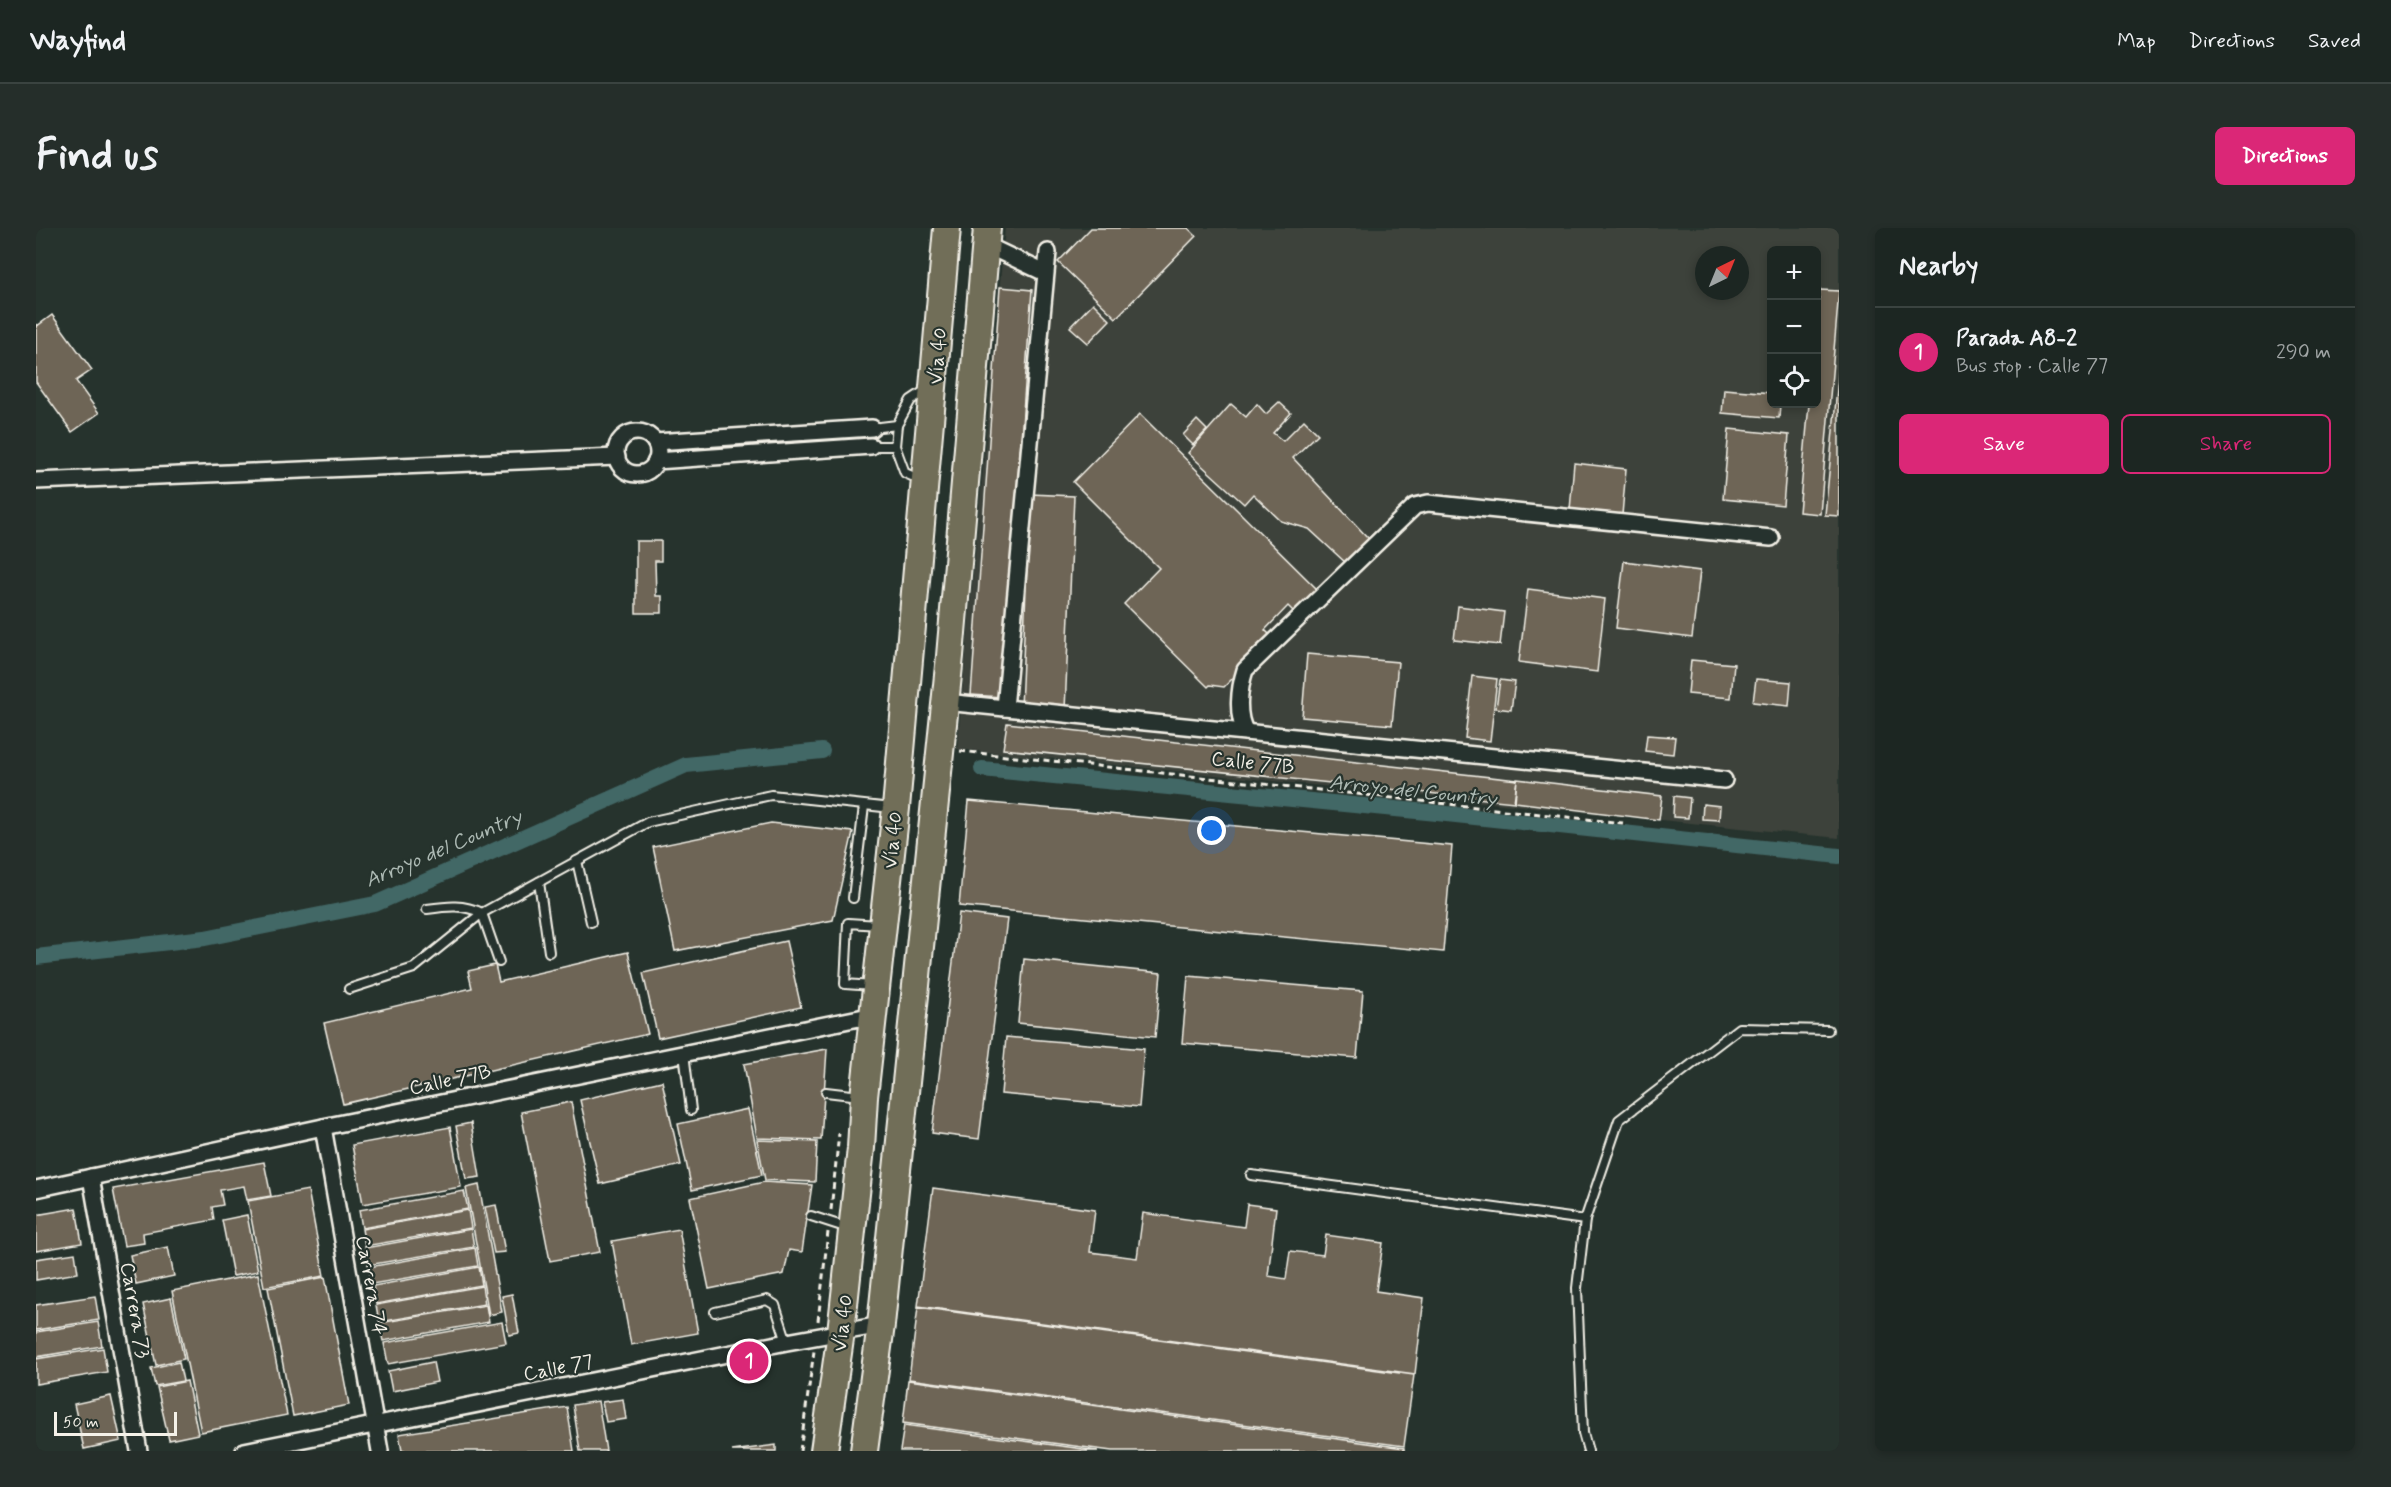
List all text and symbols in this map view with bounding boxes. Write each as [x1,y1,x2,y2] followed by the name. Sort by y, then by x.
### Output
[30,23,126,60] text: Wayfind
[2117,27,2156,55] text: Map
[2189,27,2275,55] text: Directions
[2308,27,2361,55] text: Saved
[2215,127,2355,185] button: Directions
[36,129,158,184] text: Find us
[1695,246,1749,300] north arrow
[1767,246,1821,408] map controls
[1767,246,1821,300] button: +
[1899,250,1978,284] text: Nearby
[1767,300,1821,354] button: −
[1956,325,2077,353] text: Parada A8-2
[923,326,954,386] street label: Vía 40
[1914,339,1923,366] text: 1
[2276,339,2331,366] text: 290 m
[1956,353,2108,380] text: Bus stop · Calle 77
[1767,354,1821,408] button: locate
[1899,414,2109,474] button: Save
[2121,414,2331,474] button: Share
[1210,746,1296,781] street label: Calle 77B
[1328,768,1499,814] water label: Arroyo del Country
[361,803,527,895] water label: Arroyo del Country
[877,810,910,870] street label: Vía 40
[1197,816,1226,845] your location
[407,1059,494,1102] street label: Calle 77B
[348,1233,393,1337] street label: Carrera 74
[113,1260,156,1360] street label: Carrera 73
[827,1293,860,1353] street label: Vía 40
[730,1338,768,1384] pin: 1
[521,1348,596,1388] street label: Calle 77
[54,1409,177,1436] scale bar
[63,1412,99,1433] text: 50 m

